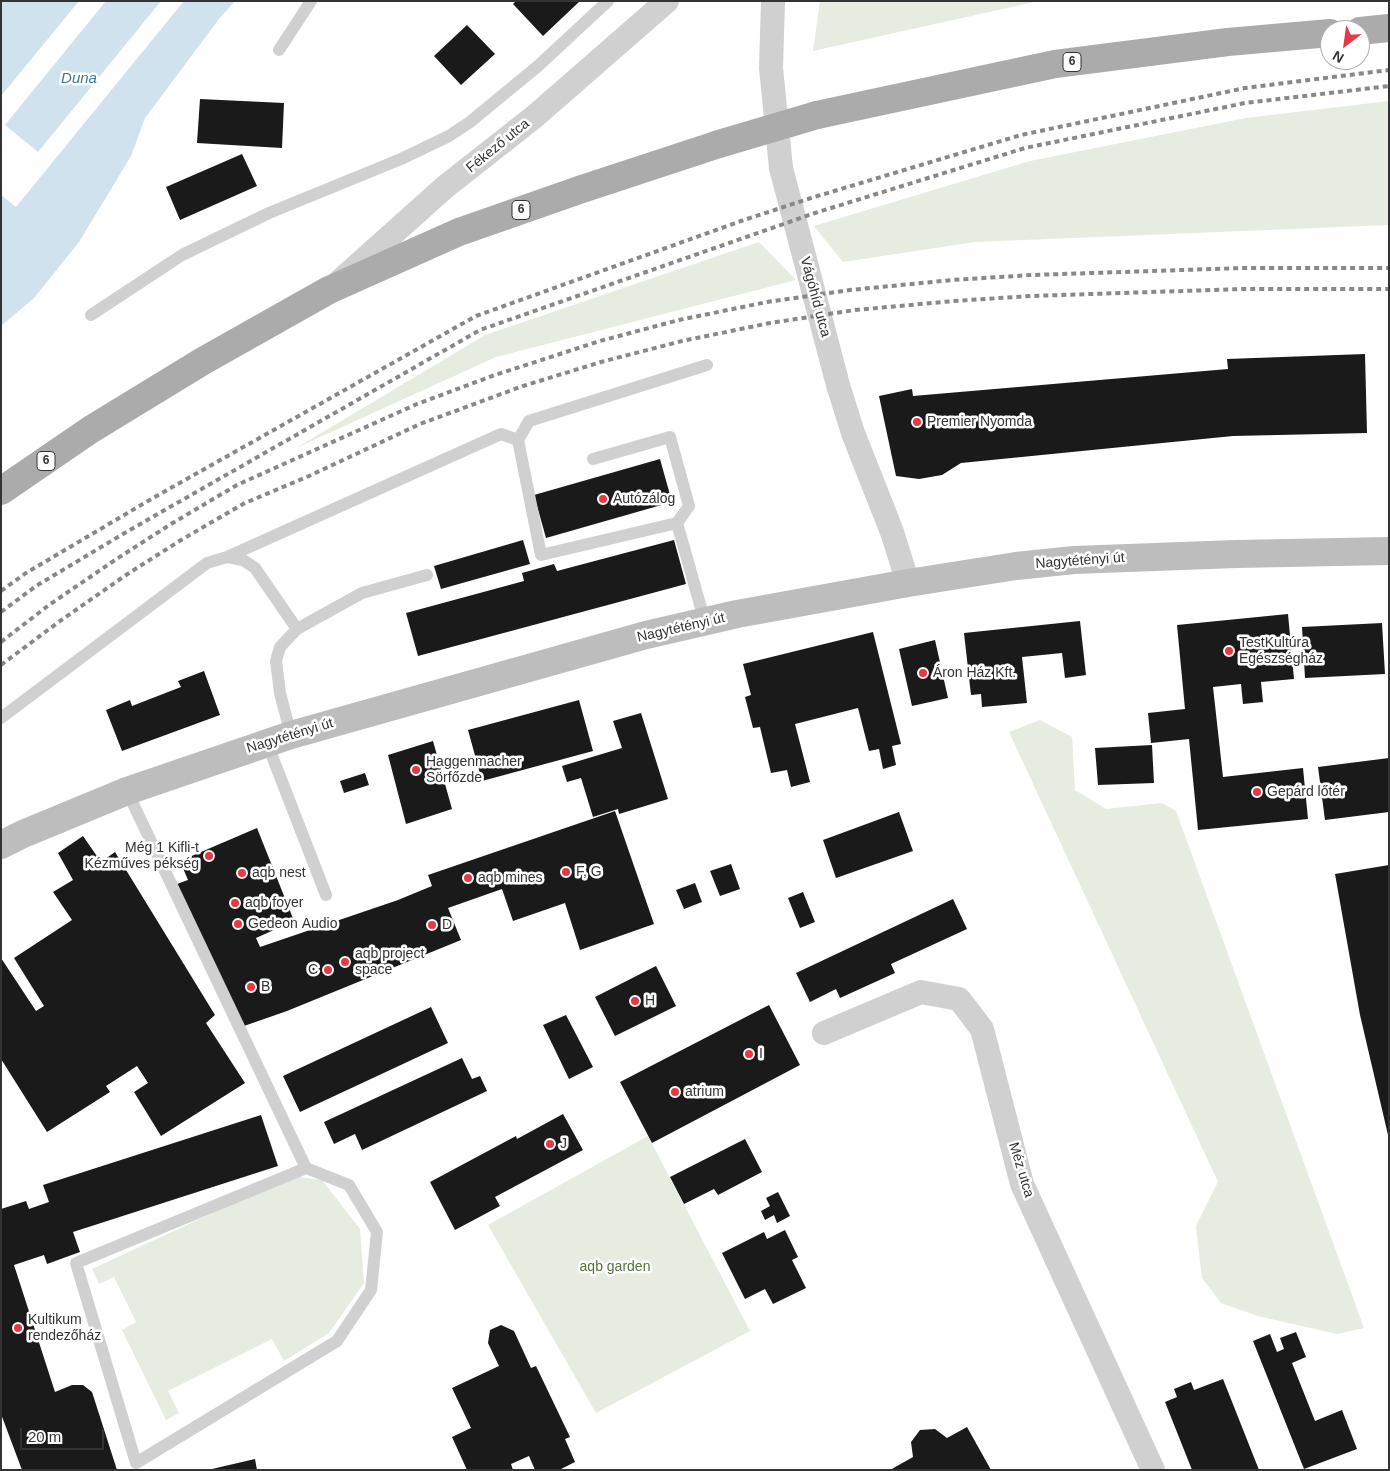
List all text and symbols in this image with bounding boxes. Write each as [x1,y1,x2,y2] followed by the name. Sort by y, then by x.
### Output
[1320,20,1370,70] north arrow
[1330,48,1346,67] text: N
[1063,52,1081,72] road number: 6
[61,70,97,88] water label: Duna
[463,115,533,177] street label: Fékező utca
[512,200,530,220] road number: 6
[796,255,834,339] street label: Vágóhíd utca
[927,414,1032,430] place label: Premier Nyomda
[911,416,923,428] marker: Premier Nyomda
[37,452,55,471] road number: 6
[613,491,675,507] place label: Autózálog
[597,493,609,505] marker: Autózálog
[1035,549,1125,573] street label: Nagytétényi út
[636,610,726,646] street label: Nagytétényi út
[1239,635,1323,668] place label: TestKultúra Egészségház
[1223,645,1235,657] marker: TestKultúra Egészségház
[933,665,1016,681] place label: Áron Ház Kft.
[917,667,929,679] marker: Áron Ház Kft.
[245,715,335,757] street label: Nagytétényi út
[426,754,522,786] place label: Haggenmacher Sörfőzde
[410,764,422,776] marker: Haggenmacher Sörfőzde
[1267,784,1345,800] place label: Gepárd lőtér
[1251,786,1263,798] marker: Gepárd lőtér
[85,840,199,872] place label: Még 1 Kifli-t Kézműves pékség
[203,850,215,862] marker: Még 1 Kifli-t Kézműves pékség
[576,864,602,880] place label: F, G
[252,865,306,881] place label: aqb nest
[560,866,572,878] marker: F, G
[236,867,248,879] marker: aqb nest
[478,870,543,886] place label: aqb mines
[462,872,474,884] marker: aqb mines
[245,895,303,911] place label: aqb foyer
[229,897,241,909] marker: aqb foyer
[248,916,338,932] place label: Gedeon Audio
[442,917,452,933] place label: D
[232,918,244,930] marker: Gedeon Audio
[426,919,438,931] marker: D
[355,946,424,979] place label: aqb project space
[339,956,351,968] marker: aqb project space
[308,962,318,978] place label: C
[322,964,334,976] marker: C
[261,979,270,995] place label: B
[245,981,257,993] marker: B
[645,993,655,1009] place label: H
[629,995,641,1007] marker: H
[759,1046,763,1062] place label: I
[743,1048,755,1060] marker: I
[685,1084,724,1100] place label: atrium
[669,1086,681,1098] marker: atrium
[560,1136,567,1152] place label: J
[544,1138,556,1150] marker: J
[1005,1140,1037,1200] street label: Méz utca
[580,1259,650,1275] park label: aqb garden
[28,1312,101,1344] place label: Kultikum rendezőház
[12,1322,24,1334] marker: Kultikum rendezőház
[22,1418,106,1450] scale bar
[28,1428,61,1445] text: 20 m

